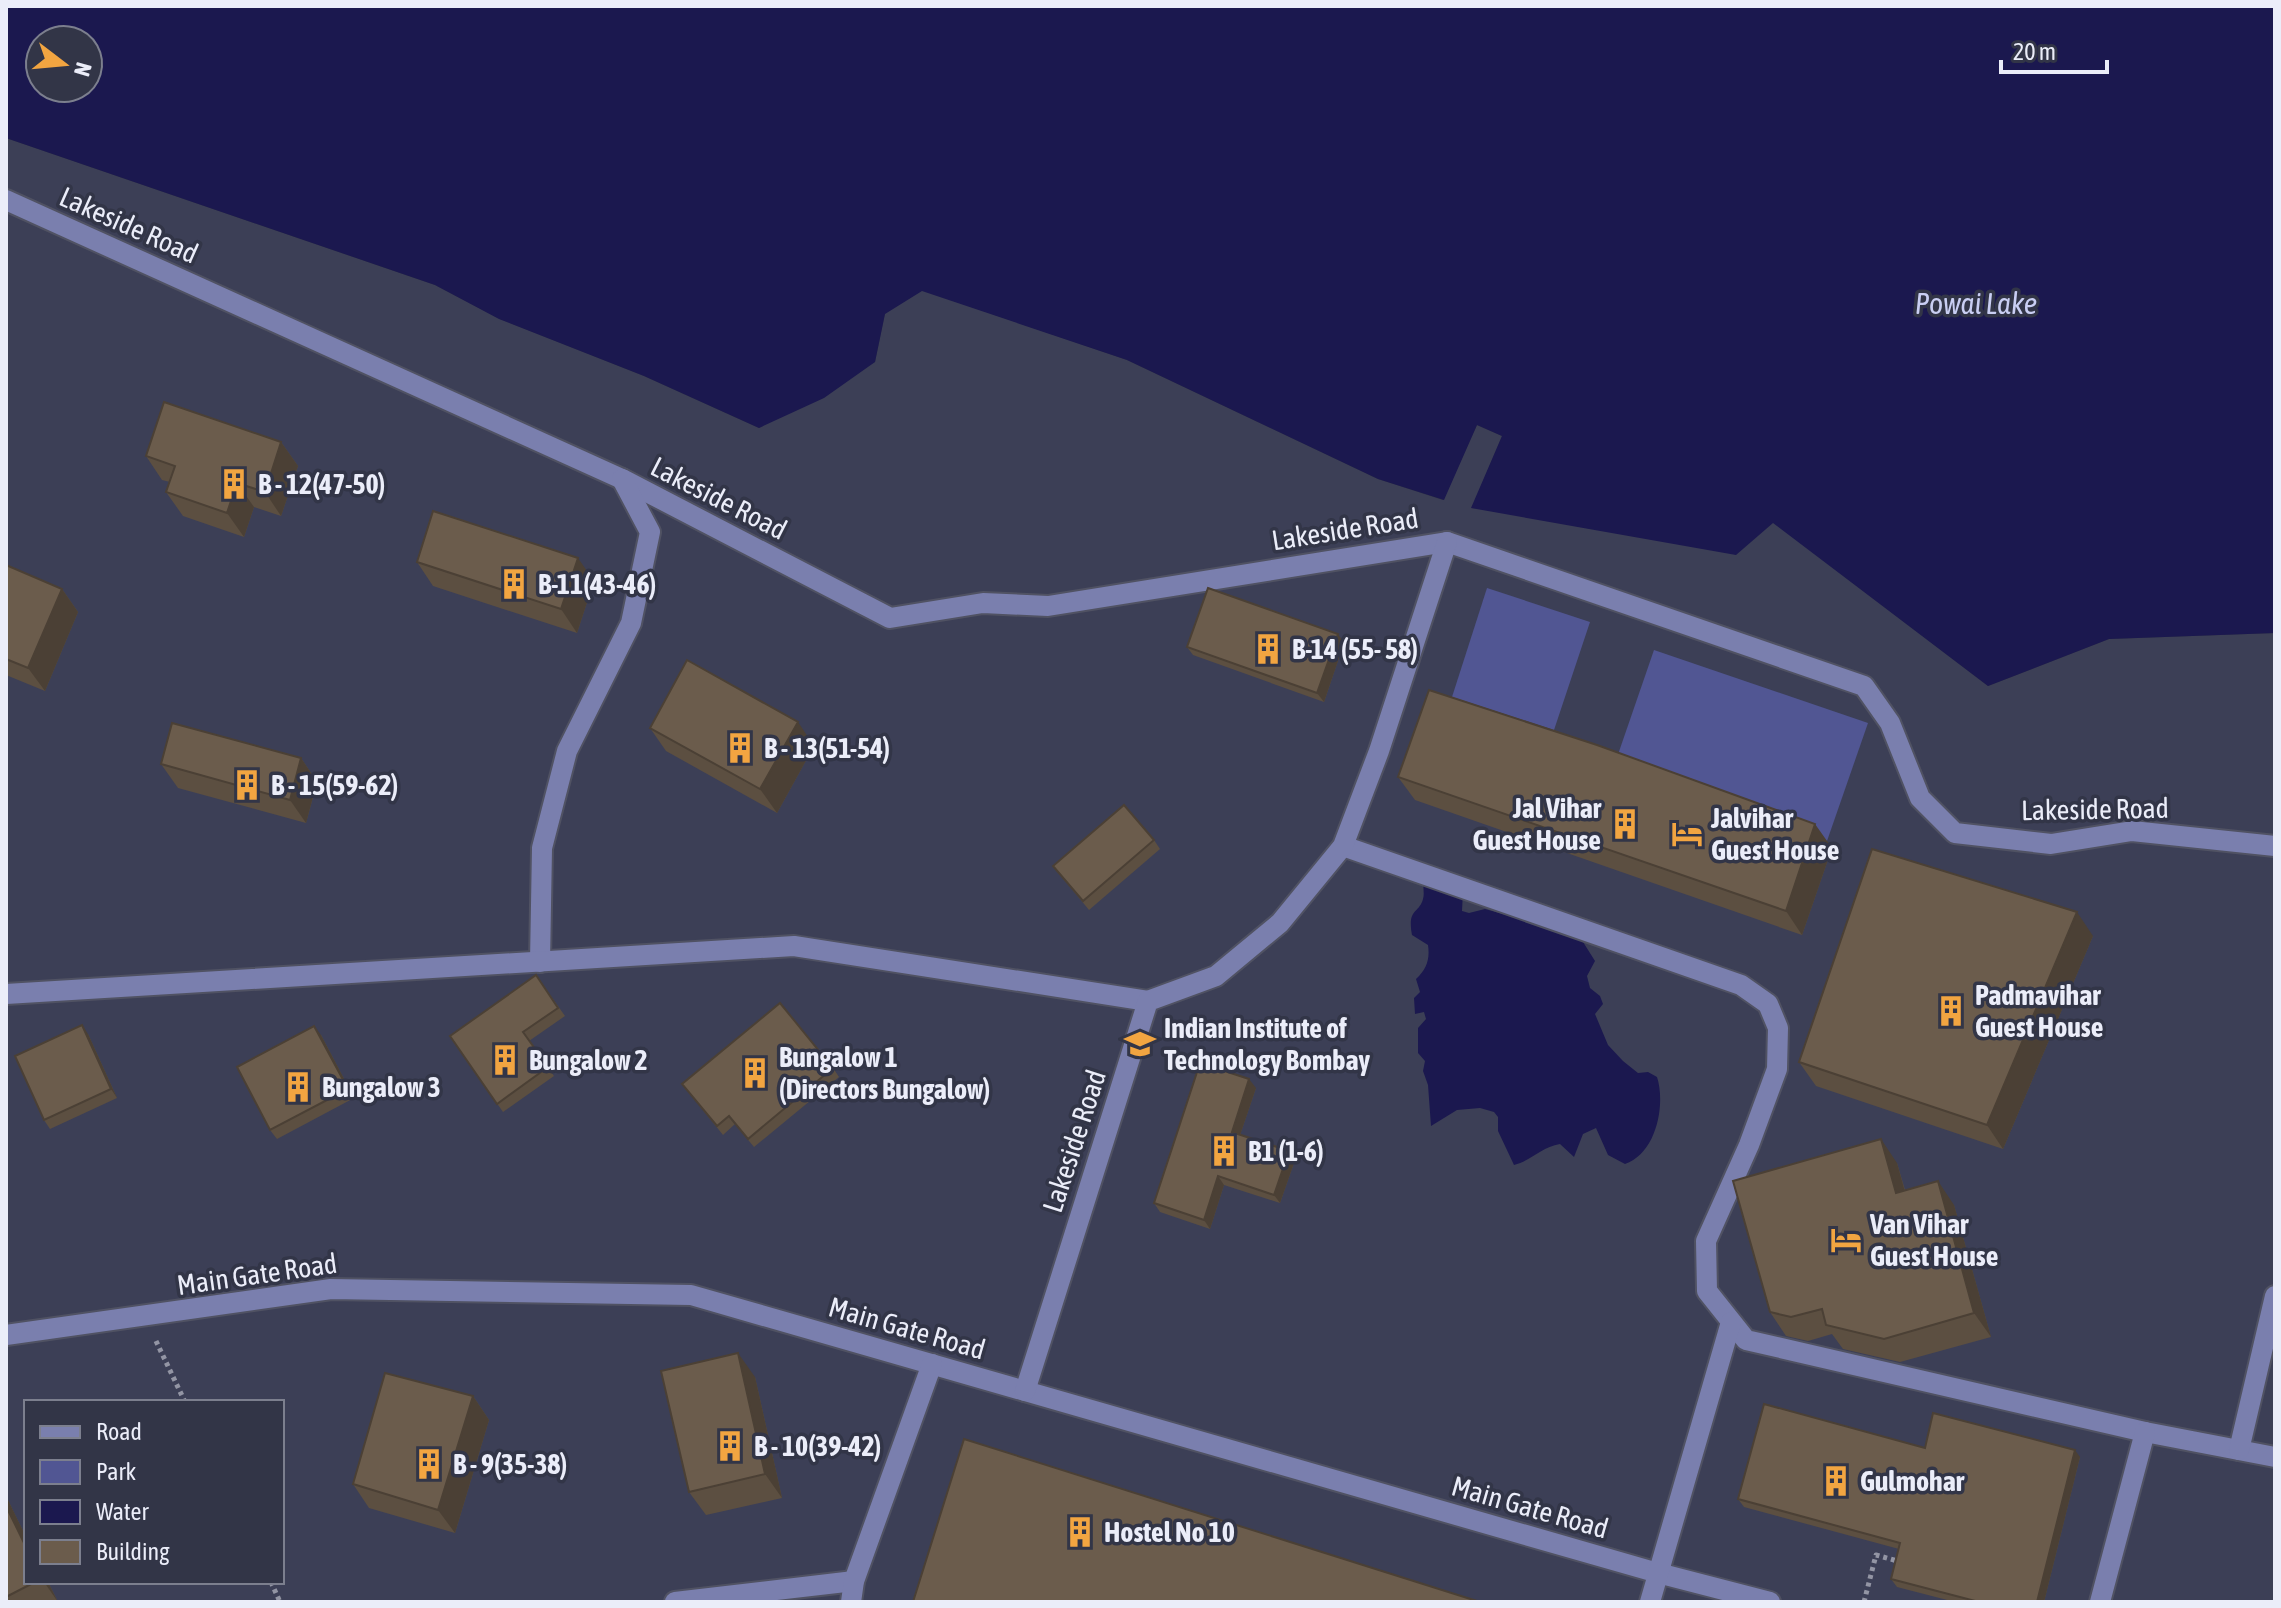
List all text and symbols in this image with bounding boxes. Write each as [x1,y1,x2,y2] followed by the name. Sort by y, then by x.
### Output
[24,24,104,104] north arrow
[2001,24,2107,74] scale bar
[2013,38,2056,65] text: 20 m
[69,60,98,79] text: N
[55,180,203,270] street label: Lakeside Road
[1915,286,2037,320] water label: Powai Lake
[646,450,792,546] street label: Lakeside Road
[217,467,251,501] building icon: B - 12(47-50)
[258,468,385,500] place label: B - 12(47-50)
[1269,502,1421,556] street label: Lakeside Road
[497,567,531,601] building icon: B-11(43-46)
[538,568,656,600] place label: B-11(43-46)
[1251,632,1285,666] building icon: B-14 (55- 58)
[1292,633,1418,665] place label: B-14 (55- 58)
[723,731,757,765] building icon: B - 13(51-54)
[764,732,890,764] place label: B - 13(51-54)
[230,768,264,802] building icon: B - 15(59-62)
[271,769,398,801] place label: B - 15(59-62)
[1473,792,1602,856] place label: Jal Vihar Guest House
[2021,792,2169,826] street label: Lakeside Road
[1710,802,1839,866] place label: Jalvihar Guest House
[1608,807,1642,841] building icon: Jal Vihar Guest House
[1670,817,1704,851] hotel icon: Jalvihar Guest House
[1975,979,2103,1043] place label: Padmavihar Guest House
[1934,994,1968,1028] building icon: Padmavihar Guest House
[1164,1012,1370,1076] place label: Indian Institute of Technology Bombay
[1123,1027,1157,1061] school or university icon: Indian Institute of Technology Bombay
[779,1041,990,1105] place label: Bungalow 1 (Directors Bungalow)
[488,1043,522,1077] building icon: Bungalow 2
[529,1044,648,1076] place label: Bungalow 2
[738,1056,772,1090] building icon: Bungalow 1 (Directors Bungalow)
[1036,1066,1112,1216] street label: Lakeside Road
[281,1070,315,1104] building icon: Bungalow 3
[322,1071,441,1103] place label: Bungalow 3
[1207,1134,1241,1168] building icon: B1 (1-6)
[1248,1135,1324,1167] place label: B1 (1-6)
[1869,1208,1998,1272] place label: Van Vihar Guest House
[1829,1223,1863,1257] hotel icon: Van Vihar Guest House
[175,1247,339,1301] street label: Main Gate Road
[825,1290,989,1366] street label: Main Gate Road
[24,1400,284,1584] legend
[96,1418,142,1445] text: Road
[713,1429,747,1463] building icon: B - 10(39-42)
[754,1430,881,1462] place label: B - 10(39-42)
[412,1447,446,1481] building icon: B - 9(35-38)
[453,1448,567,1480] place label: B - 9(35-38)
[96,1458,137,1485] text: Park
[1819,1464,1853,1498] building icon: Gulmohar
[1860,1465,1965,1497] place label: Gulmohar
[1448,1469,1612,1545] street label: Main Gate Road
[96,1498,149,1525] text: Water
[1063,1515,1097,1549] building icon: Hostel No 10
[1104,1516,1235,1548] place label: Hostel No 10
[96,1538,170,1565] text: Building

